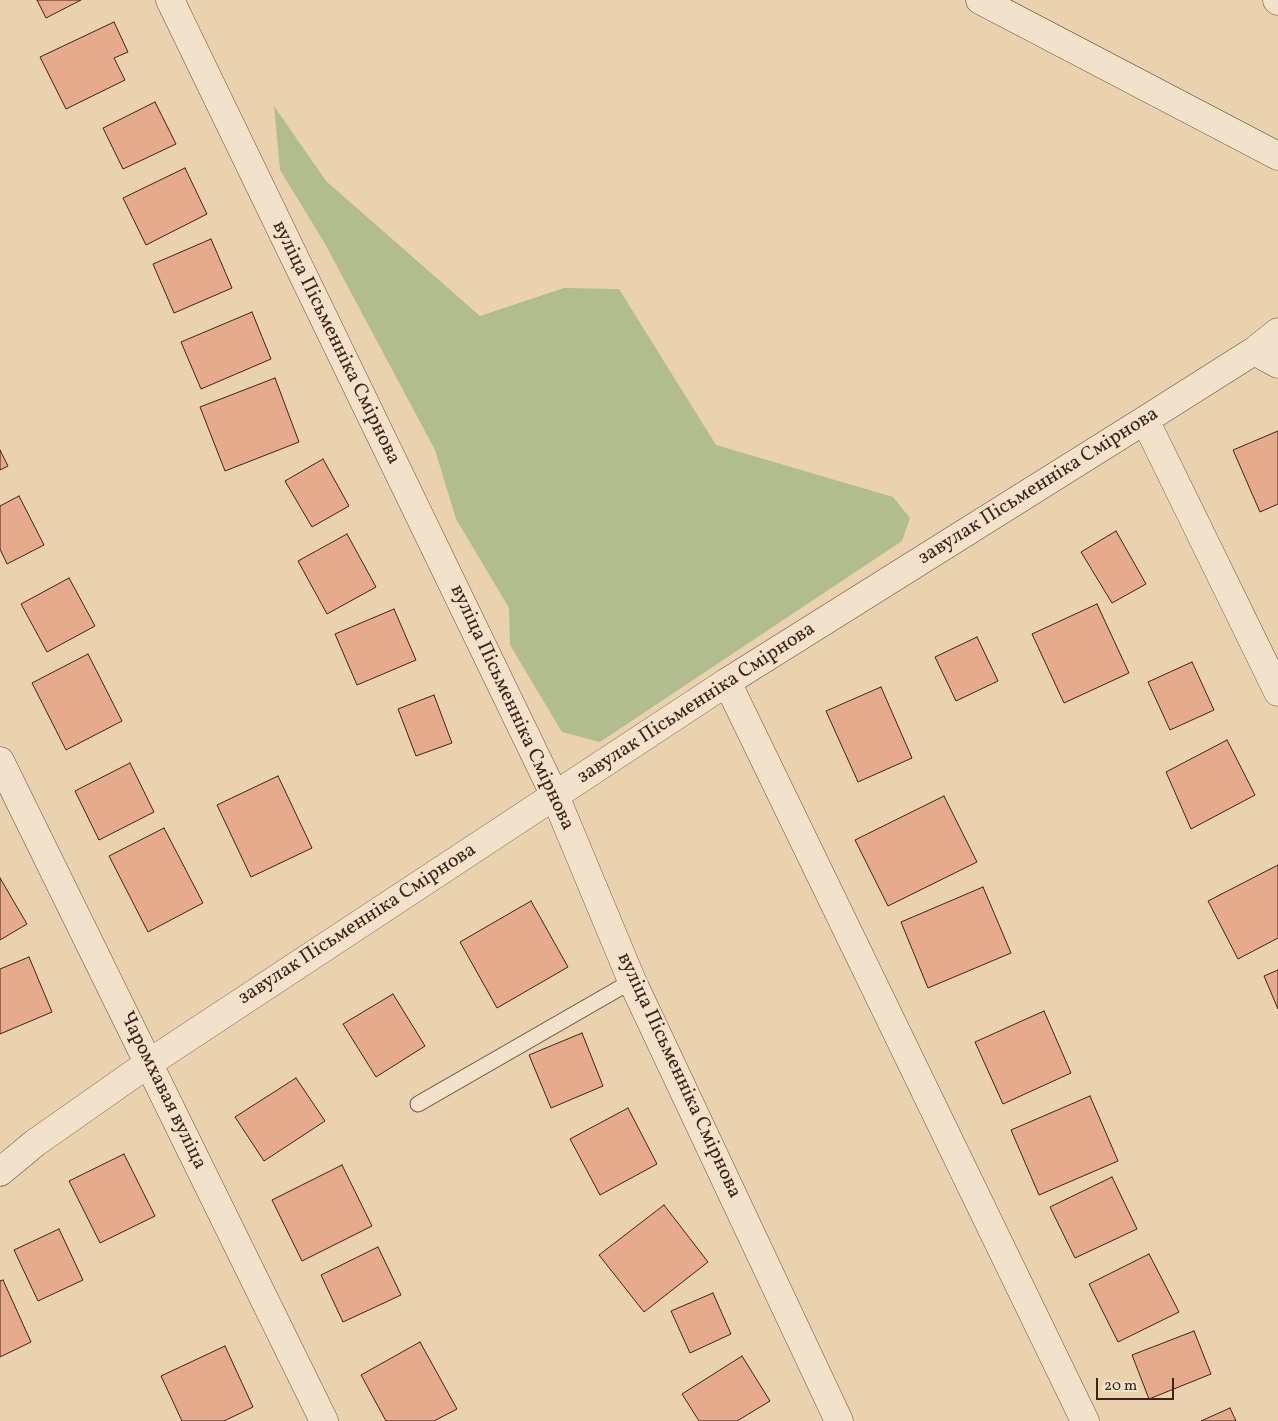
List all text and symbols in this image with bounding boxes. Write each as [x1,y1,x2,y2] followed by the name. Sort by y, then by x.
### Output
[265,217,405,469] street label: вуліца Пісьменніка Смірнова
[914,403,1164,571] street label: завулак Пісьменніка Смірнова
[443,581,579,835] street label: вуліца Пісьменніка Смірнова
[573,618,821,790] street label: завулак Пісьменніка Смірнова
[234,839,482,1011] street label: завулак Пісьменніка Смірнова
[610,949,746,1203] street label: вуліца Пісьменніка Смірнова
[113,1008,211,1174] street label: Чаромхавая вуліца
[1098,1368,1176,1400] scale bar
[1104,1376,1137,1397] text: 20 m

